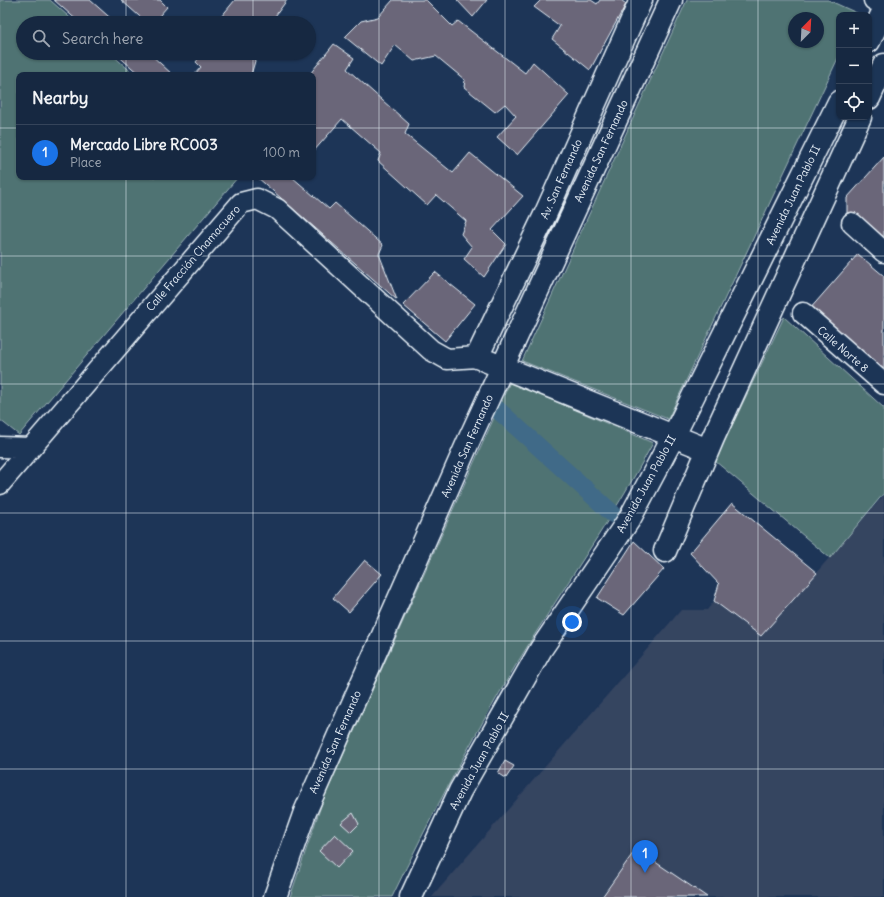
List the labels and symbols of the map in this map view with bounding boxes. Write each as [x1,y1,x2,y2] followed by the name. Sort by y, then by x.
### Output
[788,12,824,48] north arrow
[571,97,631,205] street label: Avenida San Fernando
[537,137,585,221] street label: Av. San Fernando
[763,143,823,247] street label: Avenida Juan Pablo II
[143,202,243,314] street label: Calle Fracción Chamacuero
[814,323,872,375] street label: Calle Norte 8
[438,392,496,500] street label: Avenida San Fernando
[613,433,679,535] street label: Avenida Juan Pablo II
[562,612,582,632] your location
[306,688,364,796] street label: Avenida San Fernando
[446,710,512,812] street label: Avenida Juan Pablo II
[632,840,658,873] pin: 1

